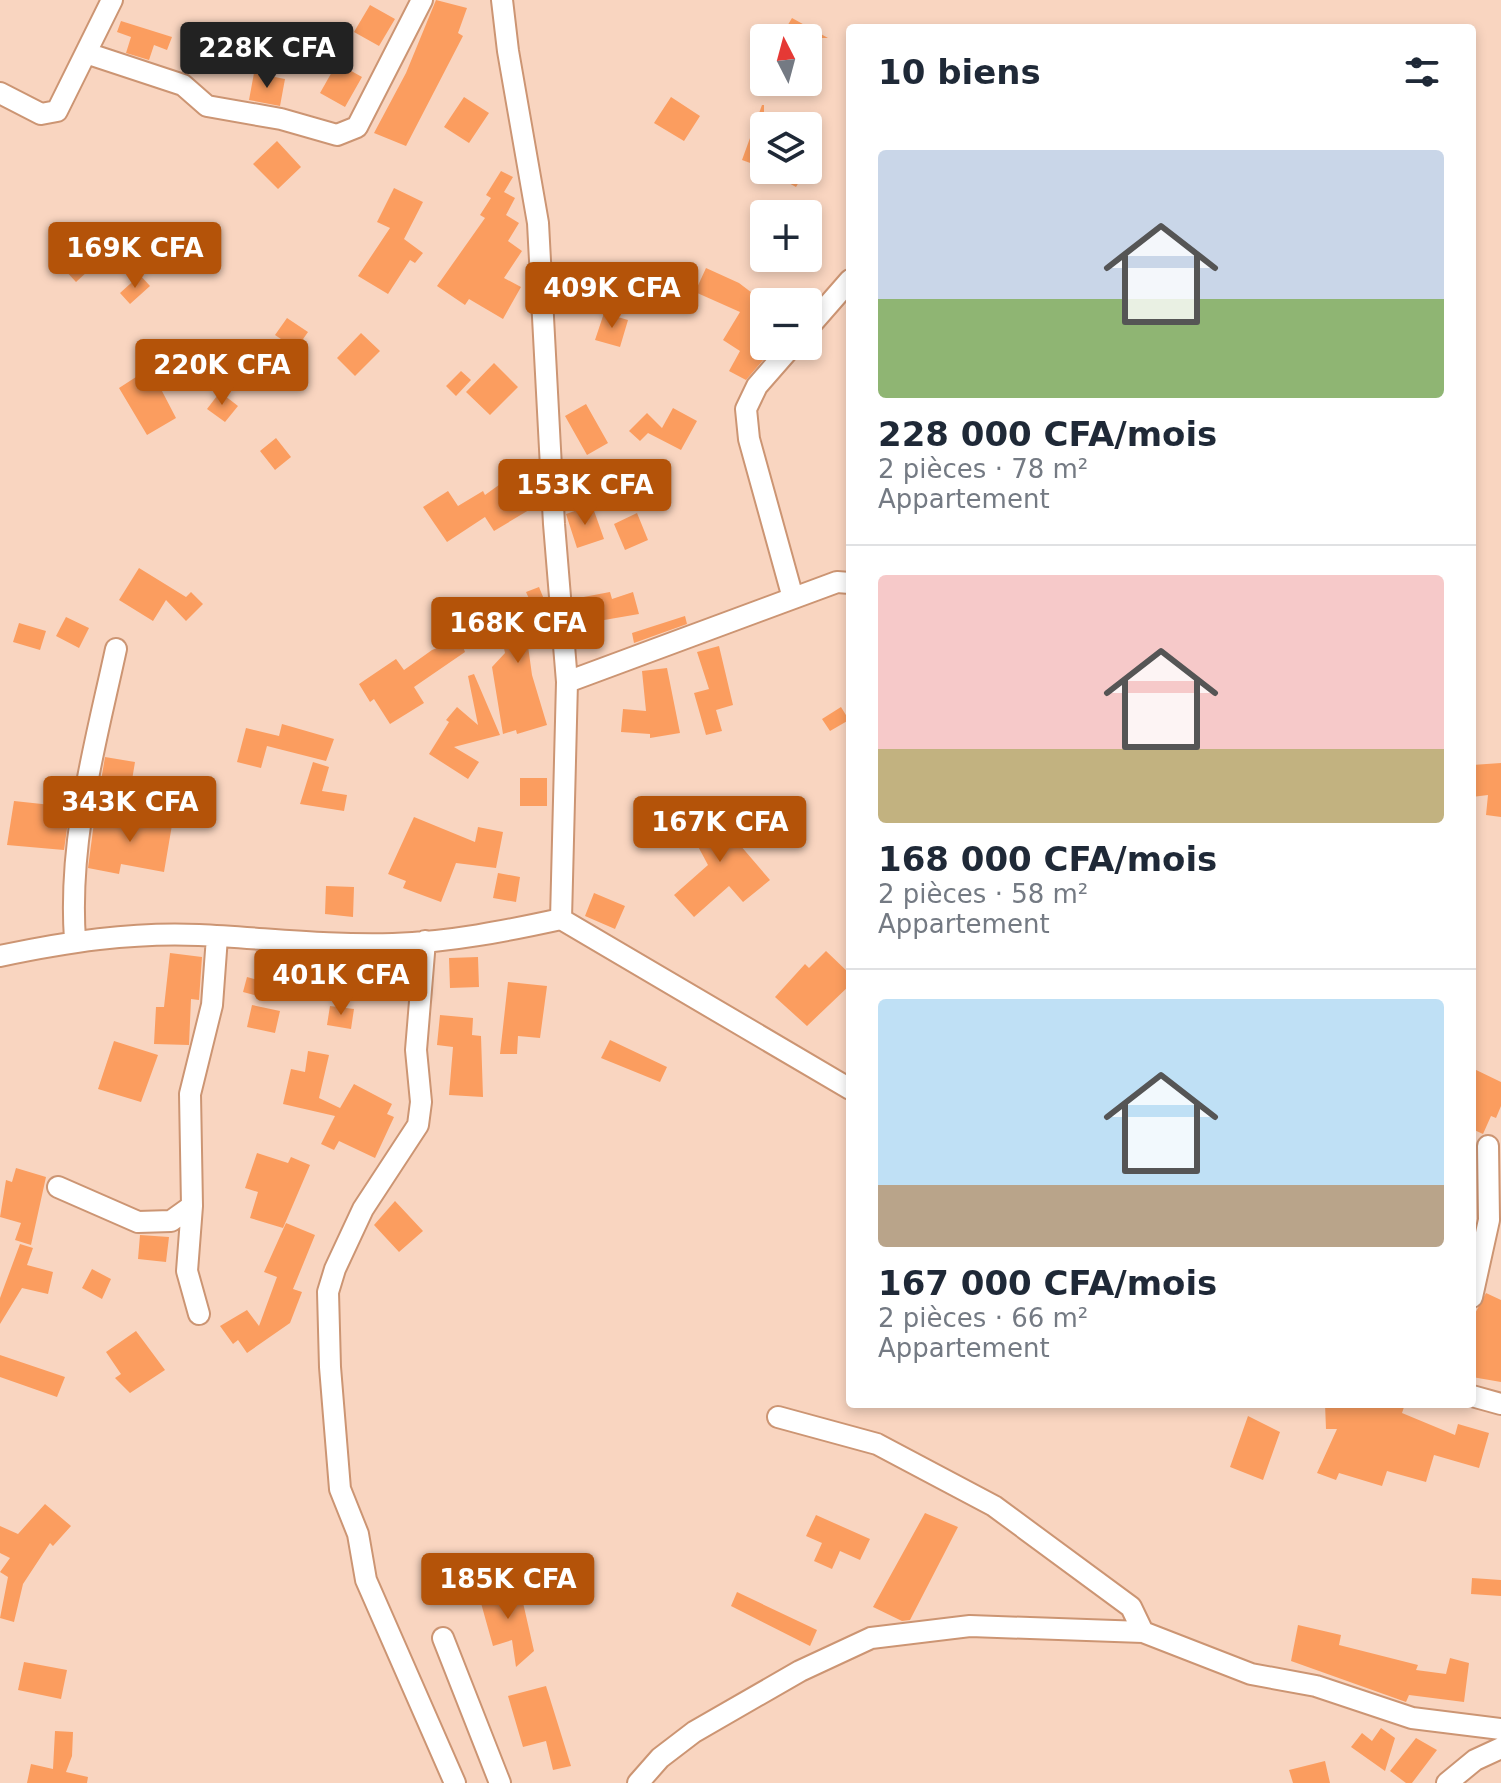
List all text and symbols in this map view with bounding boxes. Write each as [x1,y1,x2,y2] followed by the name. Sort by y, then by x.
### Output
[184,22,350,90] pin: 228K CFA
[750,24,822,96] north arrow
[750,24,822,360] map controls
[198,33,336,63] text: 228K CFA
[1400,50,1444,94] icon: filters
[878,52,1041,92] text: 10 biens
[750,112,822,184] button: layers
[750,200,822,272] button: +
[1089,202,1233,346] icon: home
[52,222,218,290] pin: 169K CFA
[66,233,204,263] text: 169K CFA
[529,262,695,330] pin: 409K CFA
[543,273,681,303] text: 409K CFA
[750,288,822,360] button: −
[139,339,305,407] pin: 220K CFA
[153,350,291,380] text: 220K CFA
[878,414,1217,454] text: 228 000 CFA/mois
[878,454,1088,484] text: 2 pièces · 78 m²
[502,459,668,527] pin: 153K CFA
[516,470,654,500] text: 153K CFA
[878,484,1050,514] text: Appartement
[435,597,601,665] pin: 168K CFA
[449,608,587,638] text: 168K CFA
[1089,627,1233,771] icon: home
[47,776,213,844] pin: 343K CFA
[61,787,199,817] text: 343K CFA
[637,796,803,864] pin: 167K CFA
[651,807,789,837] text: 167K CFA
[878,839,1217,879] text: 168 000 CFA/mois
[878,879,1088,909] text: 2 pièces · 58 m²
[878,909,1050,939] text: Appartement
[258,949,424,1017] pin: 401K CFA
[272,960,410,990] text: 401K CFA
[1089,1051,1233,1195] icon: home
[878,1263,1217,1303] text: 167 000 CFA/mois
[878,1303,1088,1333] text: 2 pièces · 66 m²
[878,1333,1050,1363] text: Appartement
[425,1553,591,1621] pin: 185K CFA
[439,1564,577,1594] text: 185K CFA

